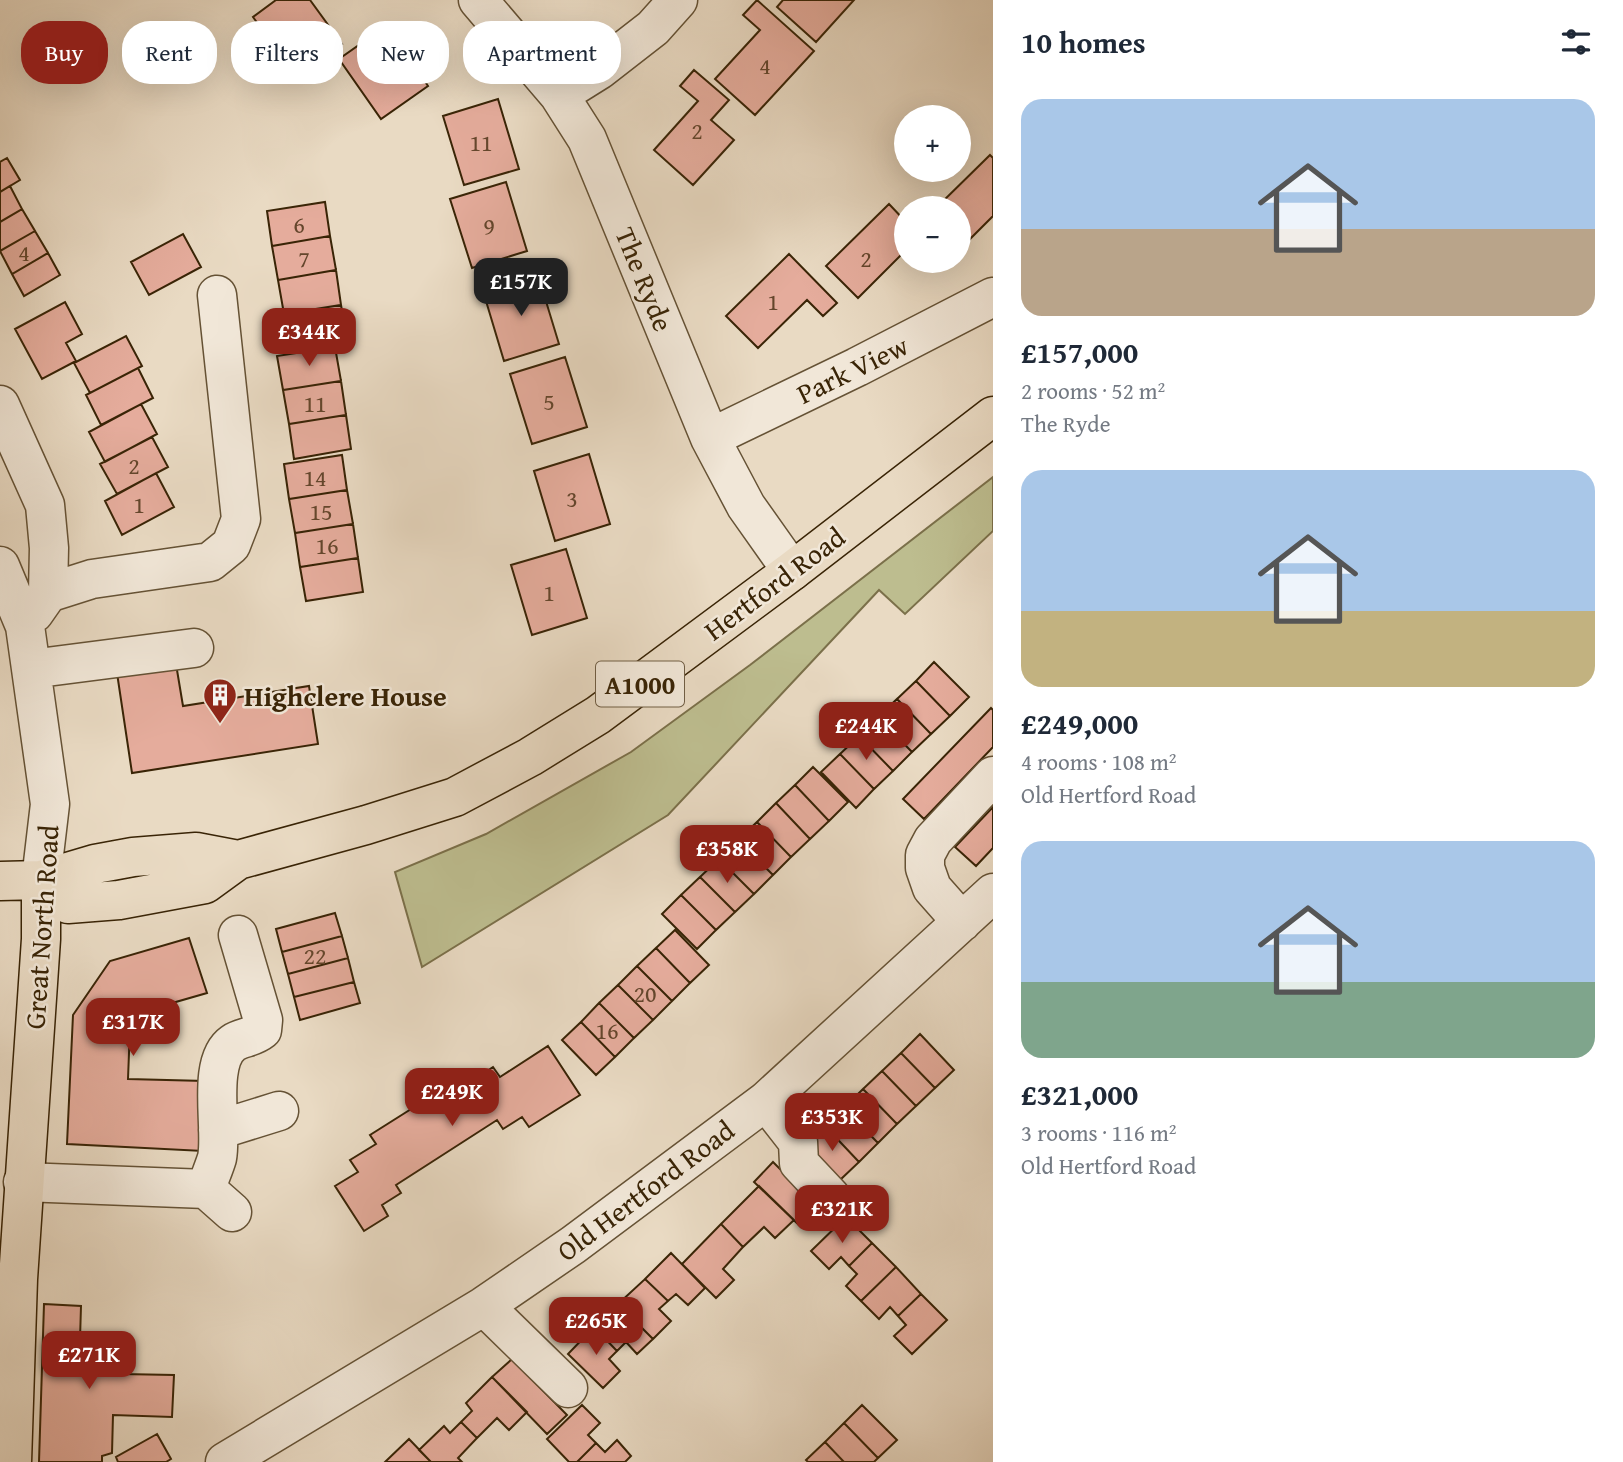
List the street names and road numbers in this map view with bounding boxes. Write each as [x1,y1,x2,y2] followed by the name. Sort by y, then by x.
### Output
[606,221,684,337] street label: The Ryde
[789,324,915,414] street label: Park View
[695,516,853,650] street label: Hertford Road
[596,662,684,706] road number: A1000
[13,823,69,1030] street label: Great North Road
[547,1109,743,1271] street label: Old Hertford Road

